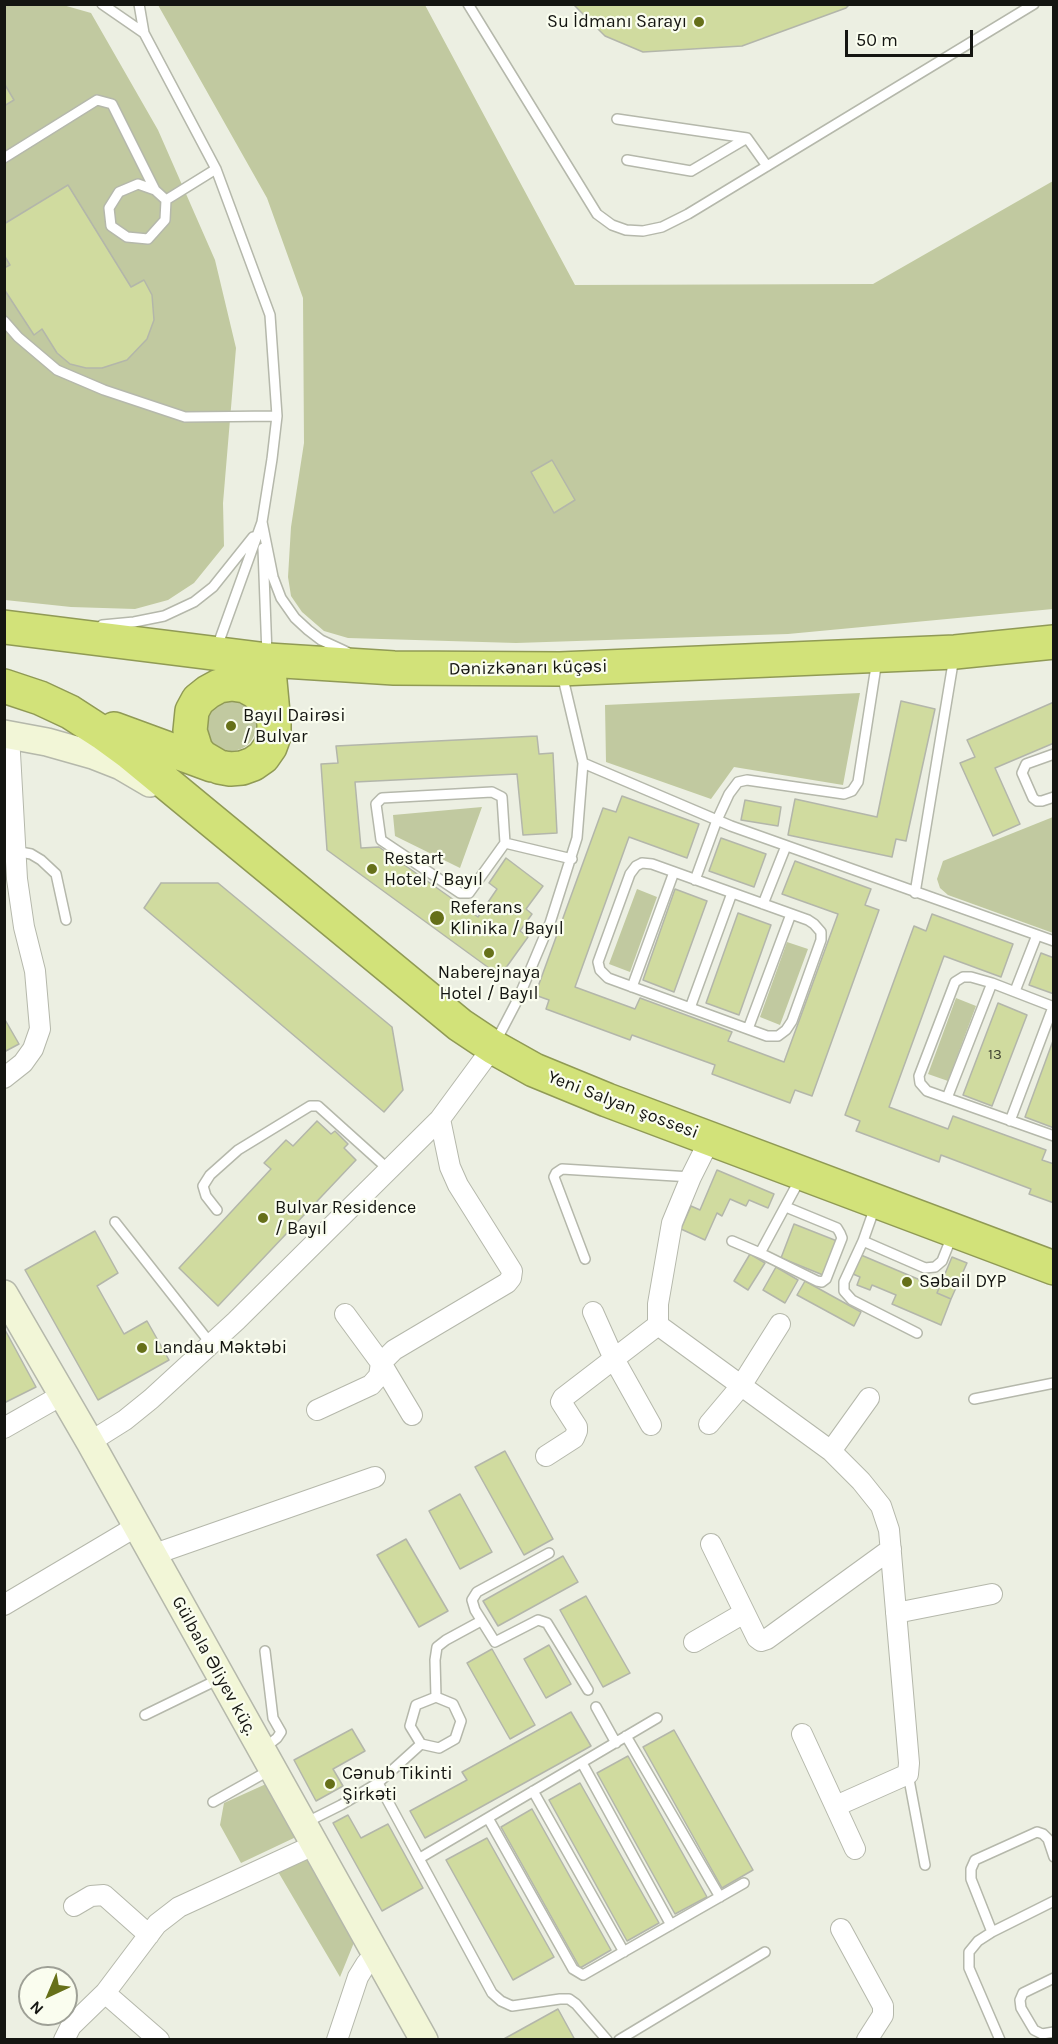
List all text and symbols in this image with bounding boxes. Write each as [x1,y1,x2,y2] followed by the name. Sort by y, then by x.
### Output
[547,11,687,33] place label: Su İdmanı Sarayı
[692,15,706,29] marker: Su İdmanı Sarayı
[848,18,976,56] scale bar
[856,29,898,51] text: 50 m
[448,656,608,680] street label: Dənizkənarı küçəsi
[243,705,346,748] place label: Bayıl Dairəsi / Bulvar
[224,719,238,733] marker: Bayıl Dairəsi / Bulvar
[384,848,483,890] place label: Restart Hotel / Bayıl
[365,862,379,876] marker: Restart Hotel / Bayıl
[450,897,564,940] place label: Referans Klinika / Bayıl
[428,909,446,927] marker: Referans Klinika / Bayıl
[482,946,496,960] marker: Naberejnaya Hotel / Bayıl
[438,962,540,1004] place label: Naberejnaya Hotel / Bayıl
[988,1046,1002,1064] house number: 13
[544,1066,702,1144] street label: Yeni Salyan şossesi
[275,1197,416,1240] place label: Bulvar Residence / Bayıl
[256,1211,270,1225] marker: Bulvar Residence / Bayıl
[919,1271,1006,1293] place label: Səbail DYP
[900,1275,914,1289] marker: Səbail DYP
[154,1337,287,1359] place label: Landau Məktəbi
[135,1341,149,1355] marker: Landau Məktəbi
[167,1593,261,1739] street label: Gülbala Əliyev küç.
[342,1763,453,1806] place label: Cənub Tikinti Şirkəti
[323,1777,337,1791] marker: Cənub Tikinti Şirkəti
[18,1966,78,2026] north arrow
[26,1997,47,2019] text: N

